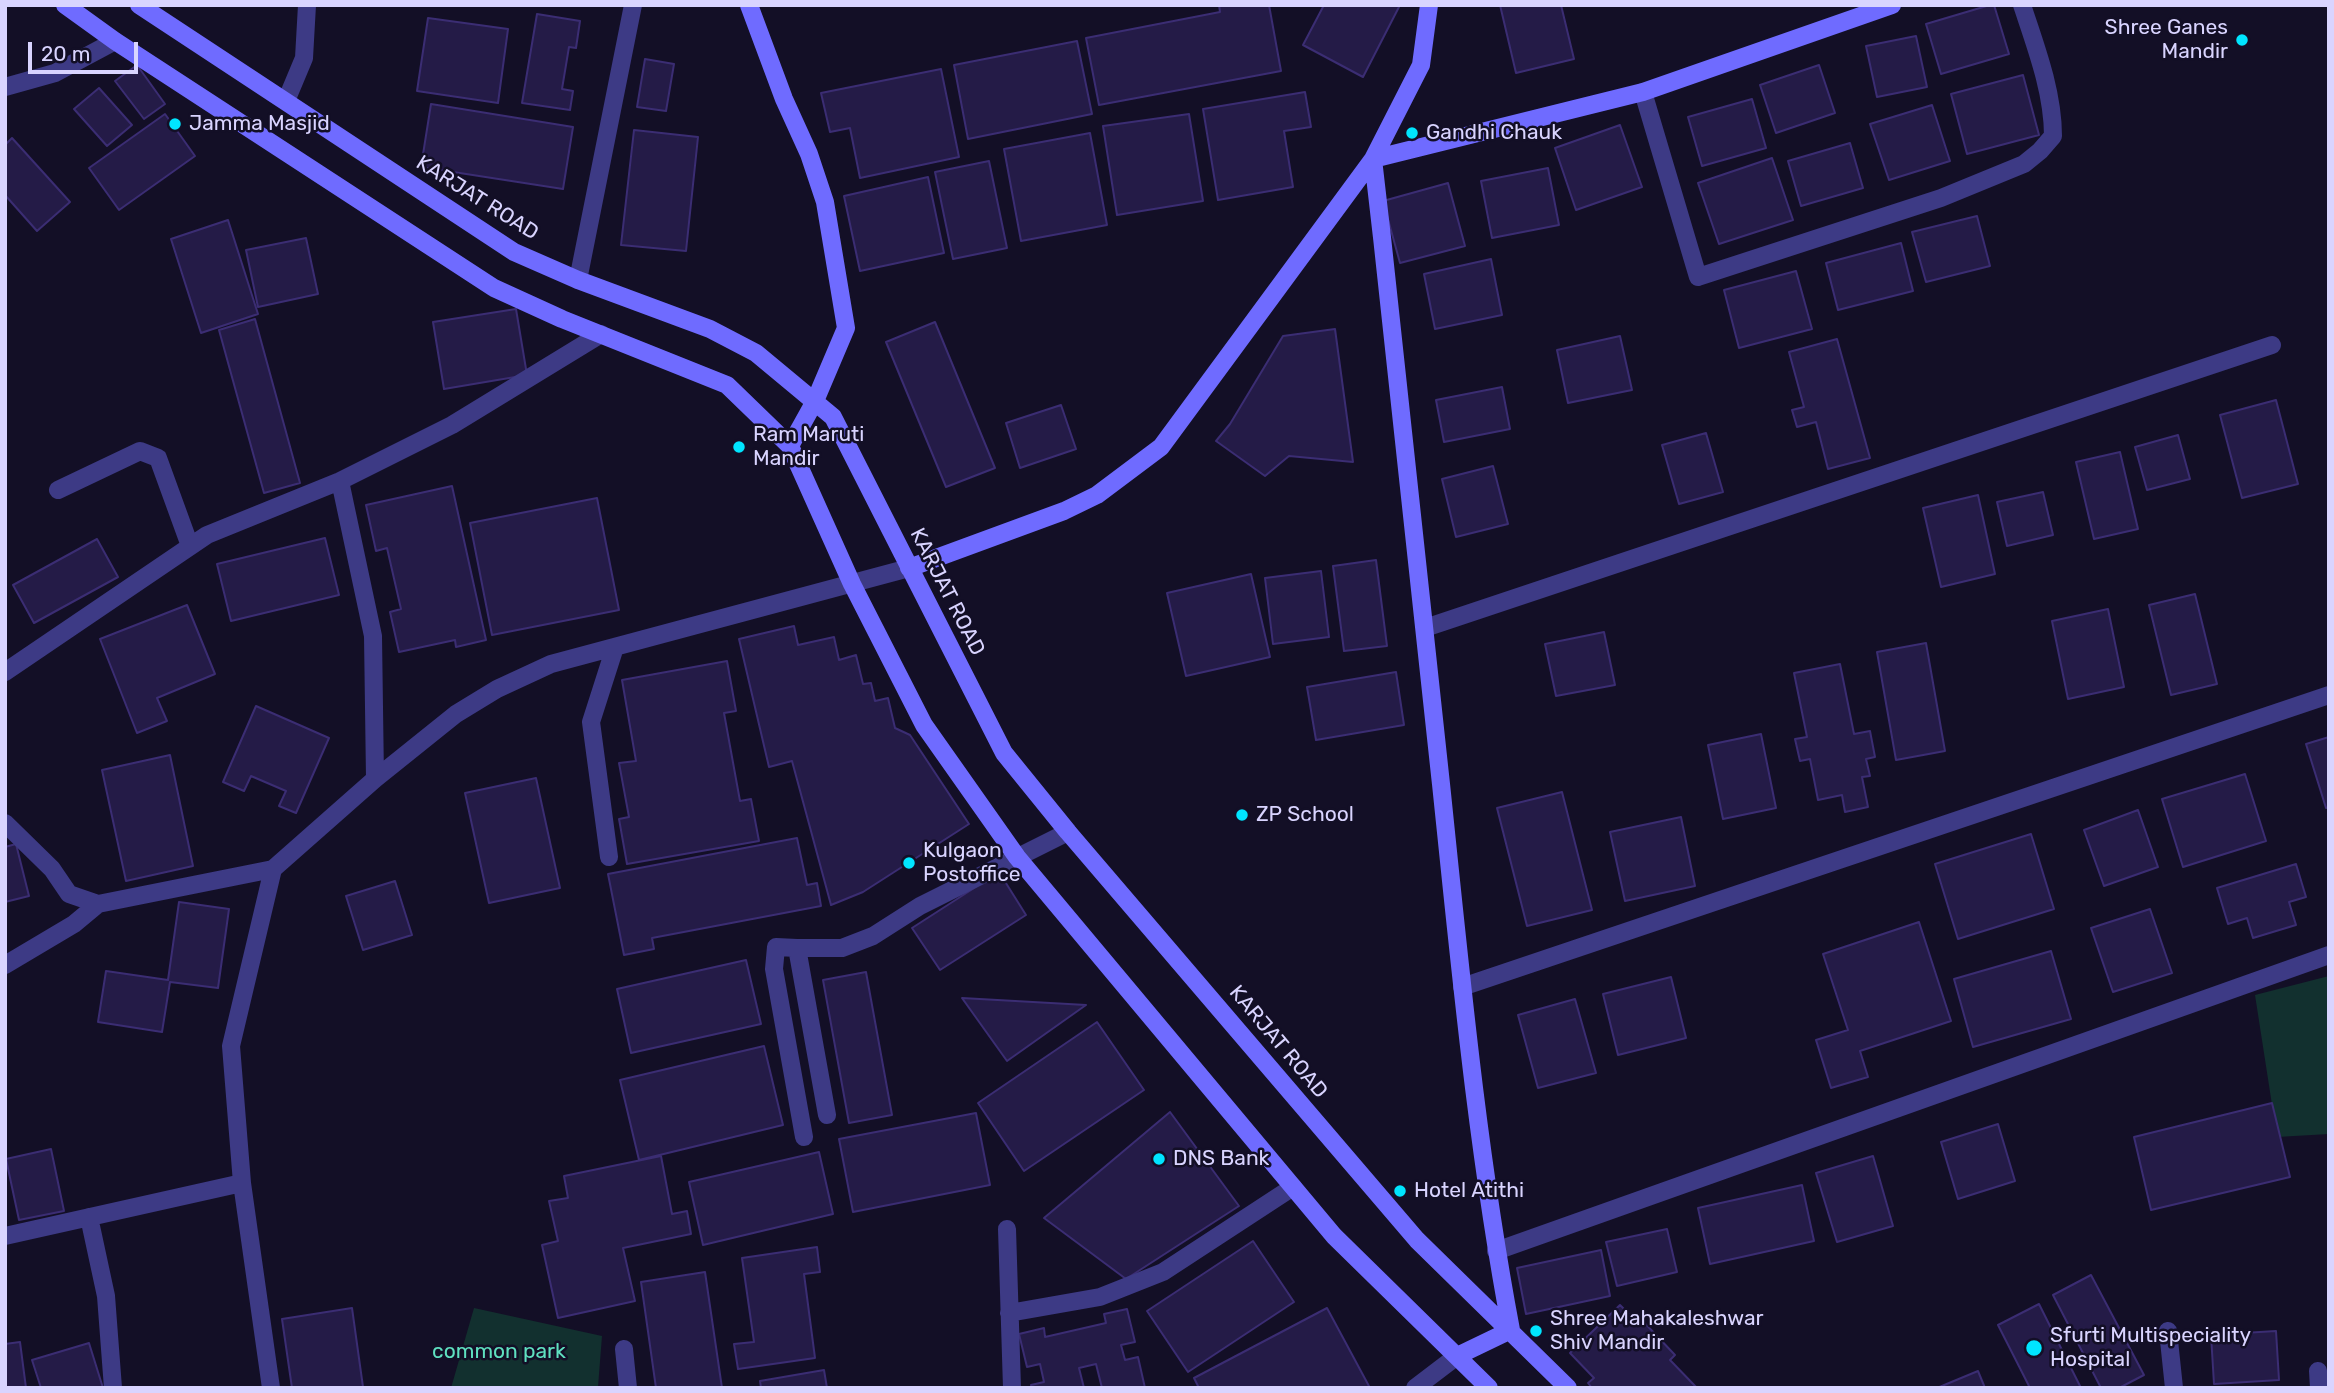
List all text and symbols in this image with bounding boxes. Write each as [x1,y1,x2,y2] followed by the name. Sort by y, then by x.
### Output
[2105,15,2228,65] place label: Shree Ganes Mandir
[32,28,142,72] scale bar
[2234,32,2250,48] marker: Shree Ganes Mandir
[41,41,90,66] text: 20 m
[189,111,330,137] place label: Jamma Masjid
[167,116,183,132] marker: Jamma Masjid
[1426,120,1562,146] place label: Gandhi Chauk
[1404,125,1420,141] marker: Gandhi Chauk
[411,150,543,246] street label: KARJAT ROAD
[753,422,864,472] place label: Ram Maruti Mandir
[731,439,747,455] marker: Ram Maruti Mandir
[904,524,990,660] street label: KARJAT ROAD
[1256,802,1354,828] place label: ZP School
[1234,807,1250,823] marker: ZP School
[923,838,1021,888] place label: Kulgaon Postoffice
[901,855,917,871] marker: Kulgaon Postoffice
[1224,980,1332,1104] street label: KARJAT ROAD
[1173,1146,1269,1172] place label: DNS Bank
[1151,1151,1167,1167] marker: DNS Bank
[1414,1178,1524,1204] place label: Hotel Atithi
[1392,1183,1408,1199] marker: Hotel Atithi
[1550,1306,1763,1356] place label: Shree Mahakaleshwar Shiv Mandir
[1528,1323,1544,1339] marker: Shree Mahakaleshwar Shiv Mandir
[2050,1323,2251,1373] place label: Sfurti Multispeciality Hospital
[2024,1338,2044,1358] marker: Sfurti Multispeciality Hospital
[432,1339,566,1365] park label: common park

